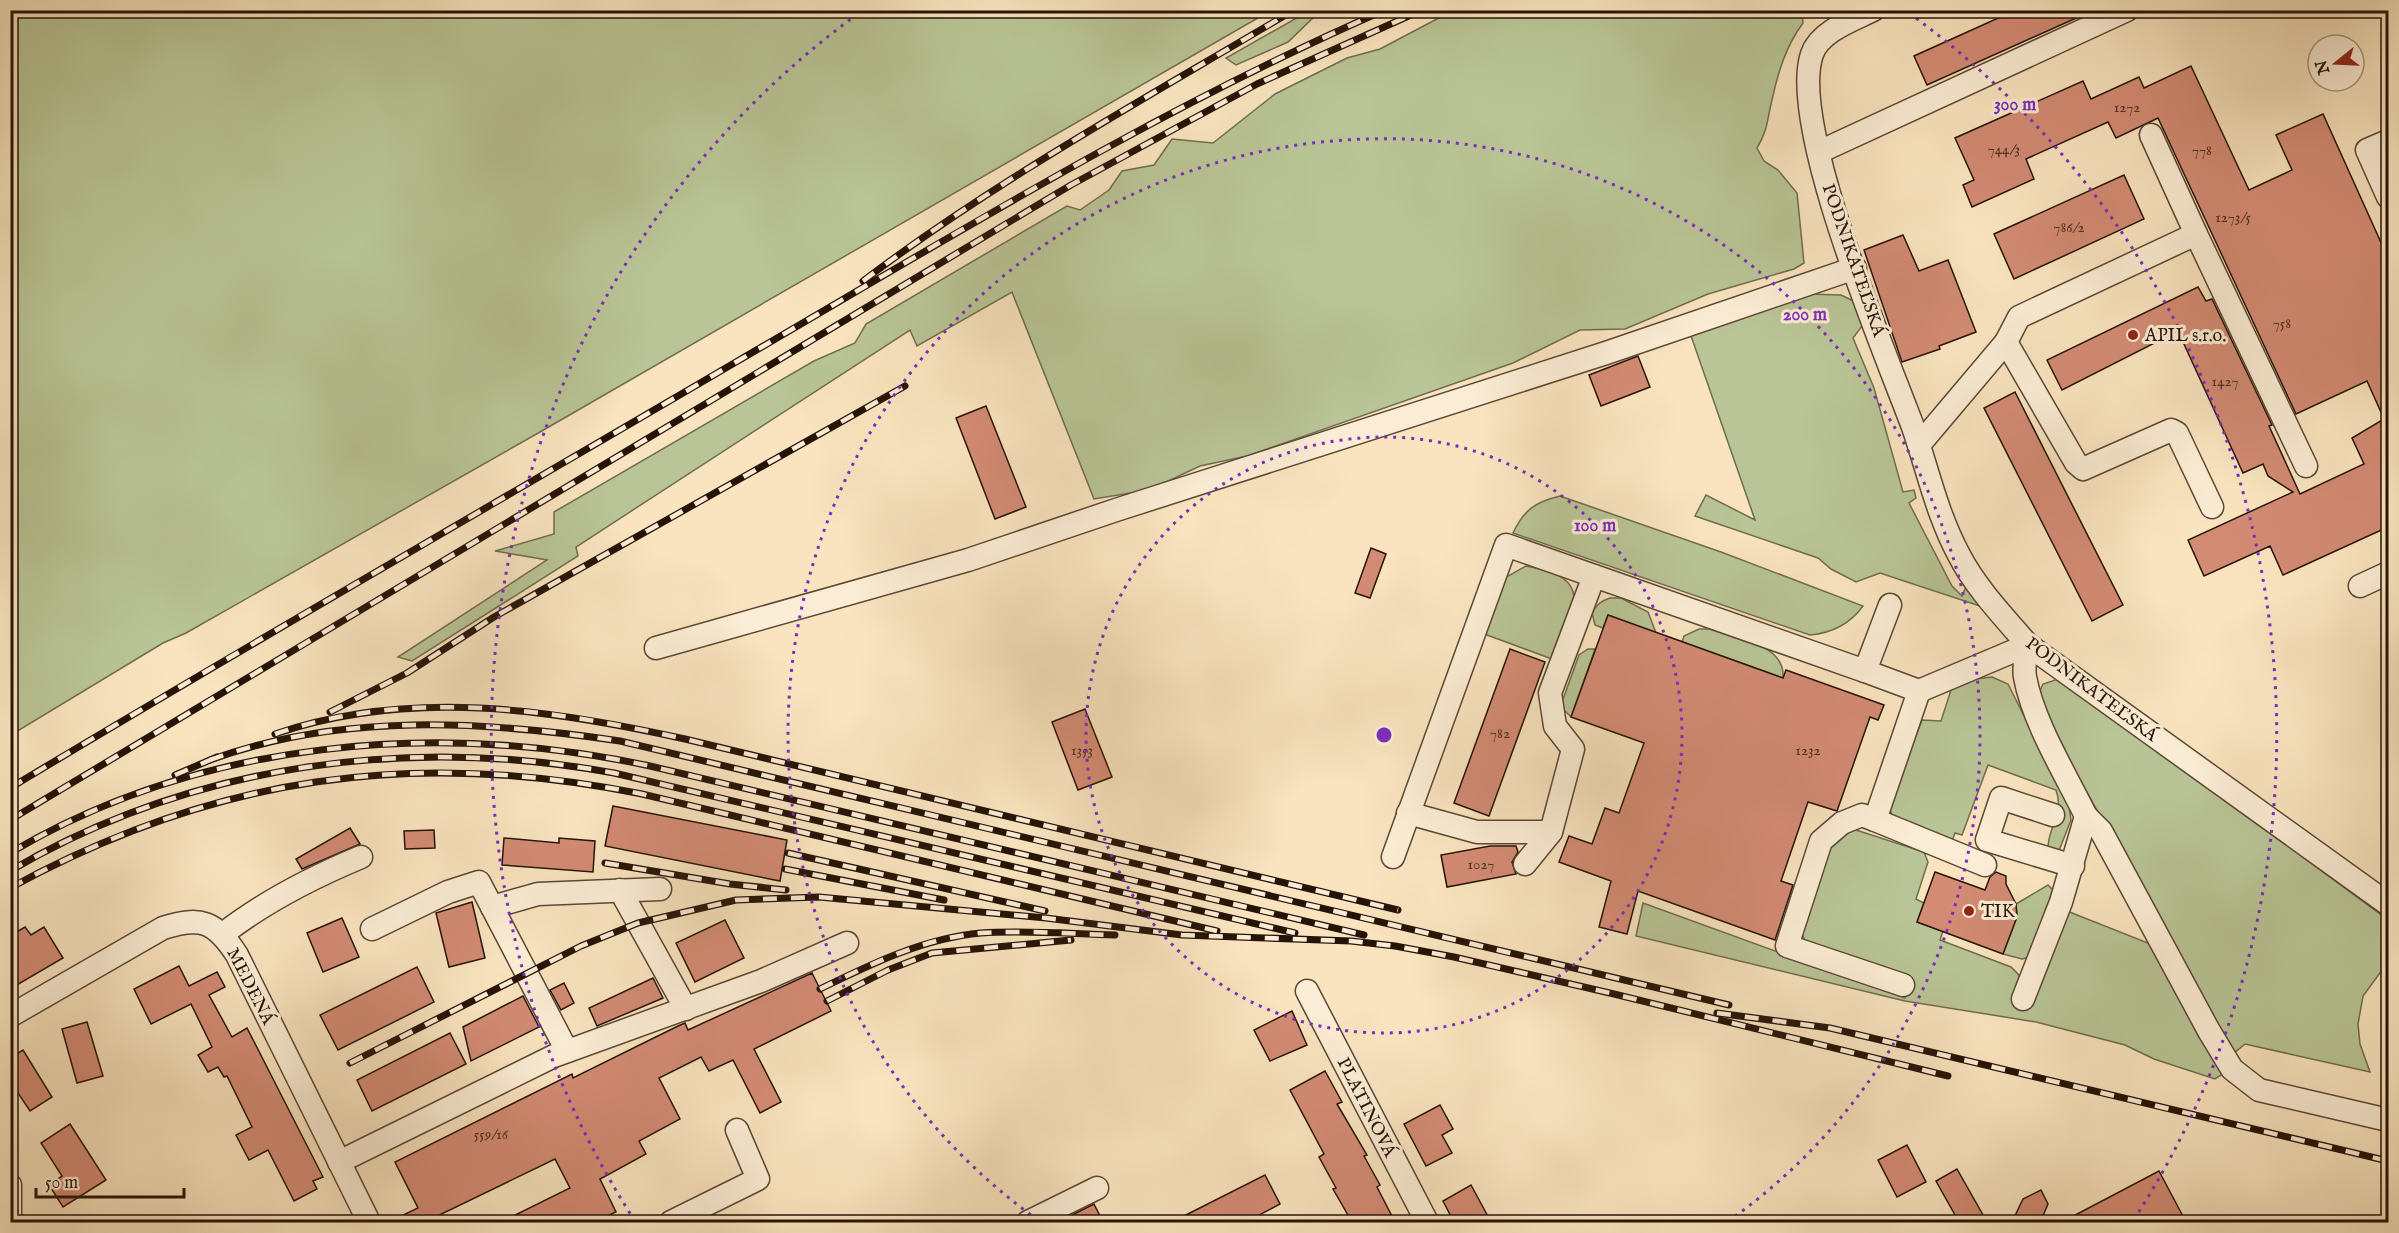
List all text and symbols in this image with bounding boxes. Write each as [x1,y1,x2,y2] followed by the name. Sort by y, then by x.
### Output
[2306,33,2366,93] north arrow
[2312,57,2336,78] text: N
[1994,94,2036,117] text: 300 m
[2114,98,2140,117] house number: 1272
[1988,140,2020,159] house number: 744/3
[2192,141,2212,160] house number: 778
[1816,180,1892,341] street label: PODNIKATEĽSKÁ
[2215,208,2251,227] house number: 1273/5
[2053,218,2085,237] house number: 786/2
[1783,304,1827,327] text: 200 m
[2273,314,2291,333] house number: 758
[2144,325,2226,348] place label: APIL s.r.o.
[2126,328,2140,342] marker: APIL s.r.o.
[2212,372,2238,391] house number: 1427
[1574,515,1616,538] text: 100 m
[2020,631,2164,748] street label: PODNIKATEĽSKÁ
[1490,724,1510,743] house number: 782
[1374,725,1394,745] centre of rings
[1071,741,1093,760] house number: 1353
[1795,741,1821,760] house number: 1232
[1468,855,1494,874] house number: 1027
[1981,901,2016,924] place label: TIK
[1962,904,1976,918] marker: TIK
[220,943,281,1030] street label: MEDENÁ
[1331,1053,1403,1162] street label: PLATINOVÁ
[474,1125,509,1144] house number: 559/16
[36,1161,184,1199] scale bar
[45,1172,78,1195] text: 50 m

